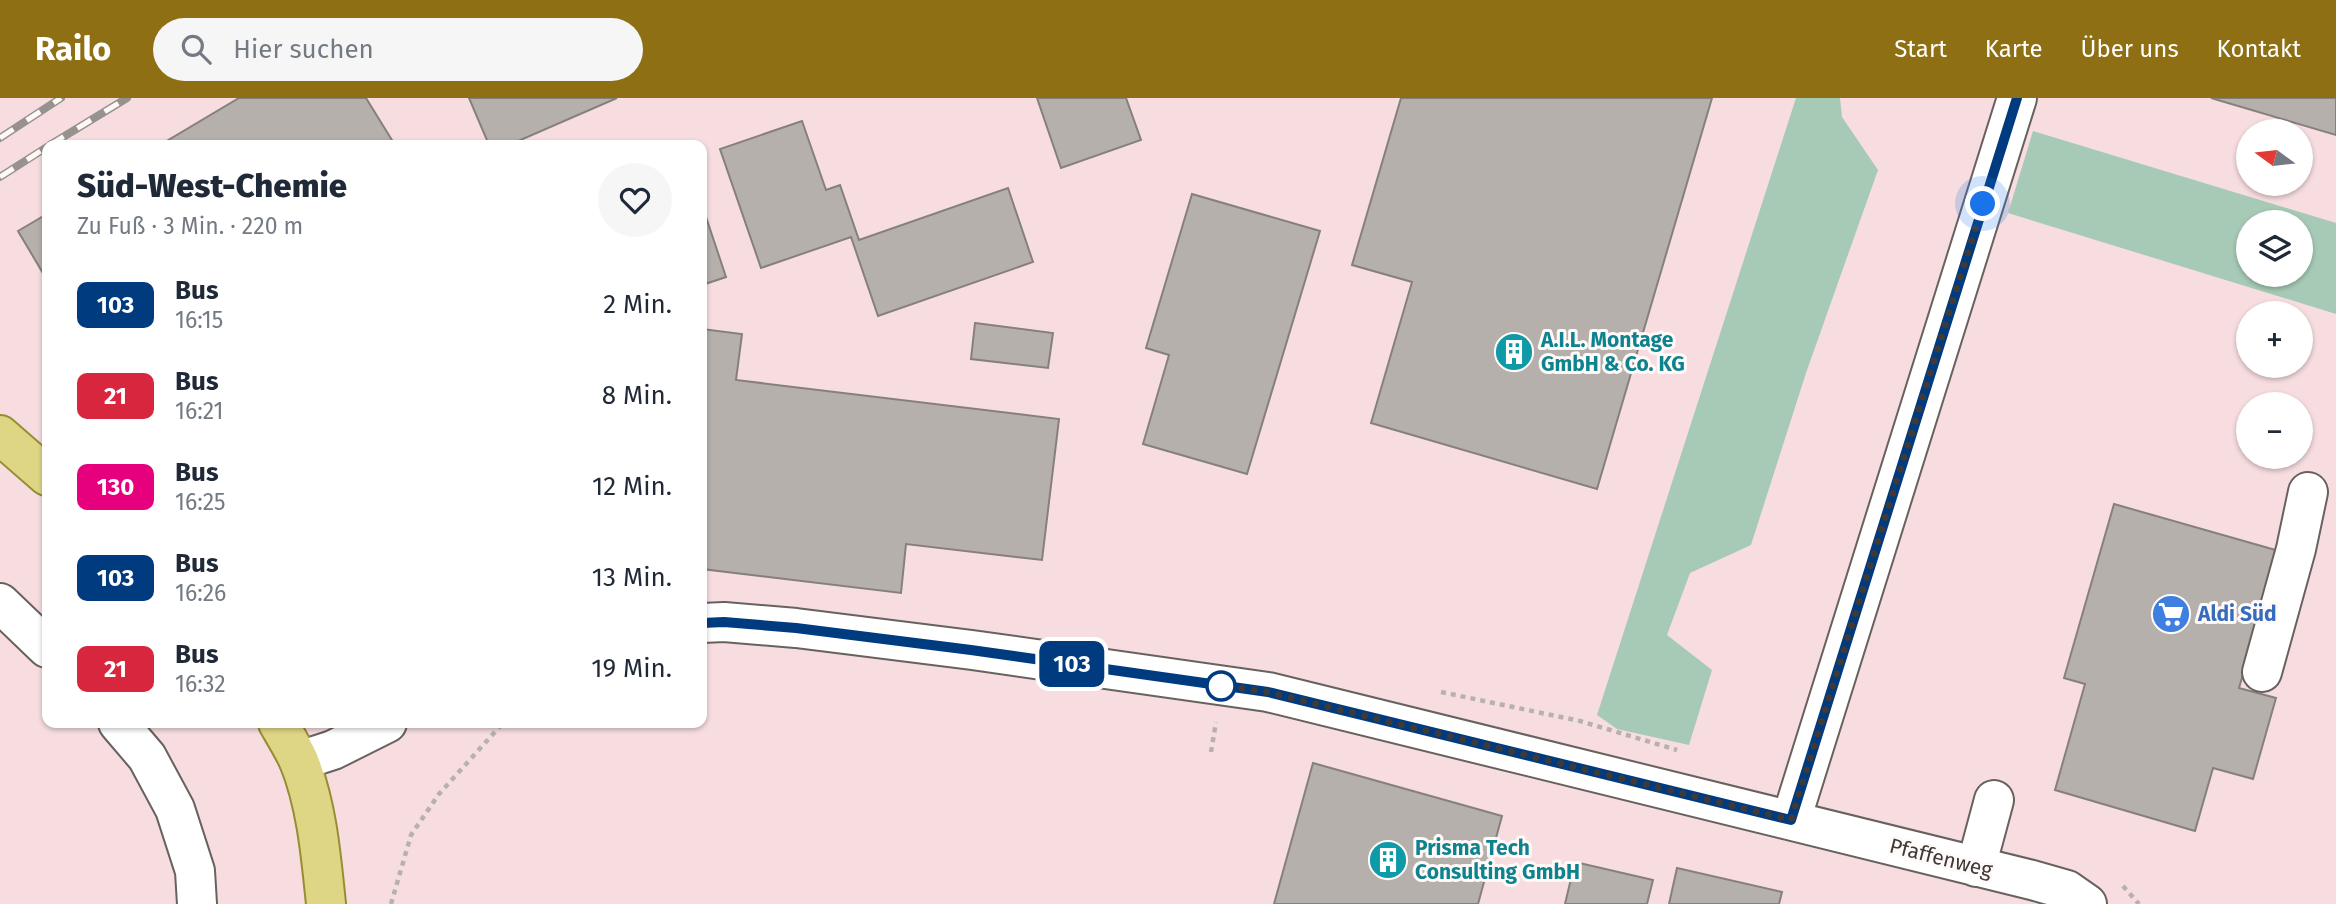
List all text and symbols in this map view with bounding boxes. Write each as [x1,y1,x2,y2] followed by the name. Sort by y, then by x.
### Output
[153,18,643,81] search box
[35,29,111,69] text: Railo
[177,30,215,68] icon: search
[233,34,374,65] text: Hier suchen
[1894,35,1947,63] text: Start
[1985,35,2043,63] text: Karte
[2081,35,2179,63] text: Über uns
[2217,35,2301,63] text: Kontakt
[2236,119,2314,196] north arrow
[2236,119,2313,469] map controls
[598,163,672,237] button: heart
[77,166,347,206] text: Süd-West-Chemie
[1965,186,2000,221] your location
[2236,210,2313,287] button: layers
[77,212,303,240] text: Zu Fuß · 3 Min. · 220 m
[175,275,218,306] text: Bus
[603,289,672,320] text: 2 Min.
[97,291,134,319] text: 103
[2236,301,2313,378] button: +
[175,306,223,334] text: 16:15
[1540,327,1685,377] place label: A.I.L. Montage GmbH & Co. KG
[1493,331,1535,373] building icon: A.I.L. Montage GmbH & Co. KG
[175,366,218,397] text: Bus
[602,380,672,411] text: 8 Min.
[104,382,127,410] text: 21
[2236,392,2313,469] button: −
[175,397,224,425] text: 16:21
[175,457,218,488] text: Bus
[592,471,672,502] text: 12 Min.
[97,473,134,501] text: 130
[175,488,226,516] text: 16:25
[175,548,218,579] text: Bus
[592,562,672,593] text: 13 Min.
[97,564,134,592] text: 103
[175,579,226,607] text: 16:26
[2150,593,2192,635] supermarket icon: Aldi Süd
[2197,601,2277,627] place label: Aldi Süd
[175,639,218,670] text: Bus
[1032,641,1112,687] line badge: 103
[1053,650,1091,678] text: 103
[591,653,672,684] text: 19 Min.
[104,655,127,683] text: 21
[175,670,226,698] text: 16:32
[1206,671,1236,701] unlabelled marker
[1887,833,1995,883] street label: Pfaffenweg
[1415,835,1580,885] place label: Prisma Tech Consulting GmbH
[1367,839,1409,881] building icon: Prisma Tech Consulting GmbH

